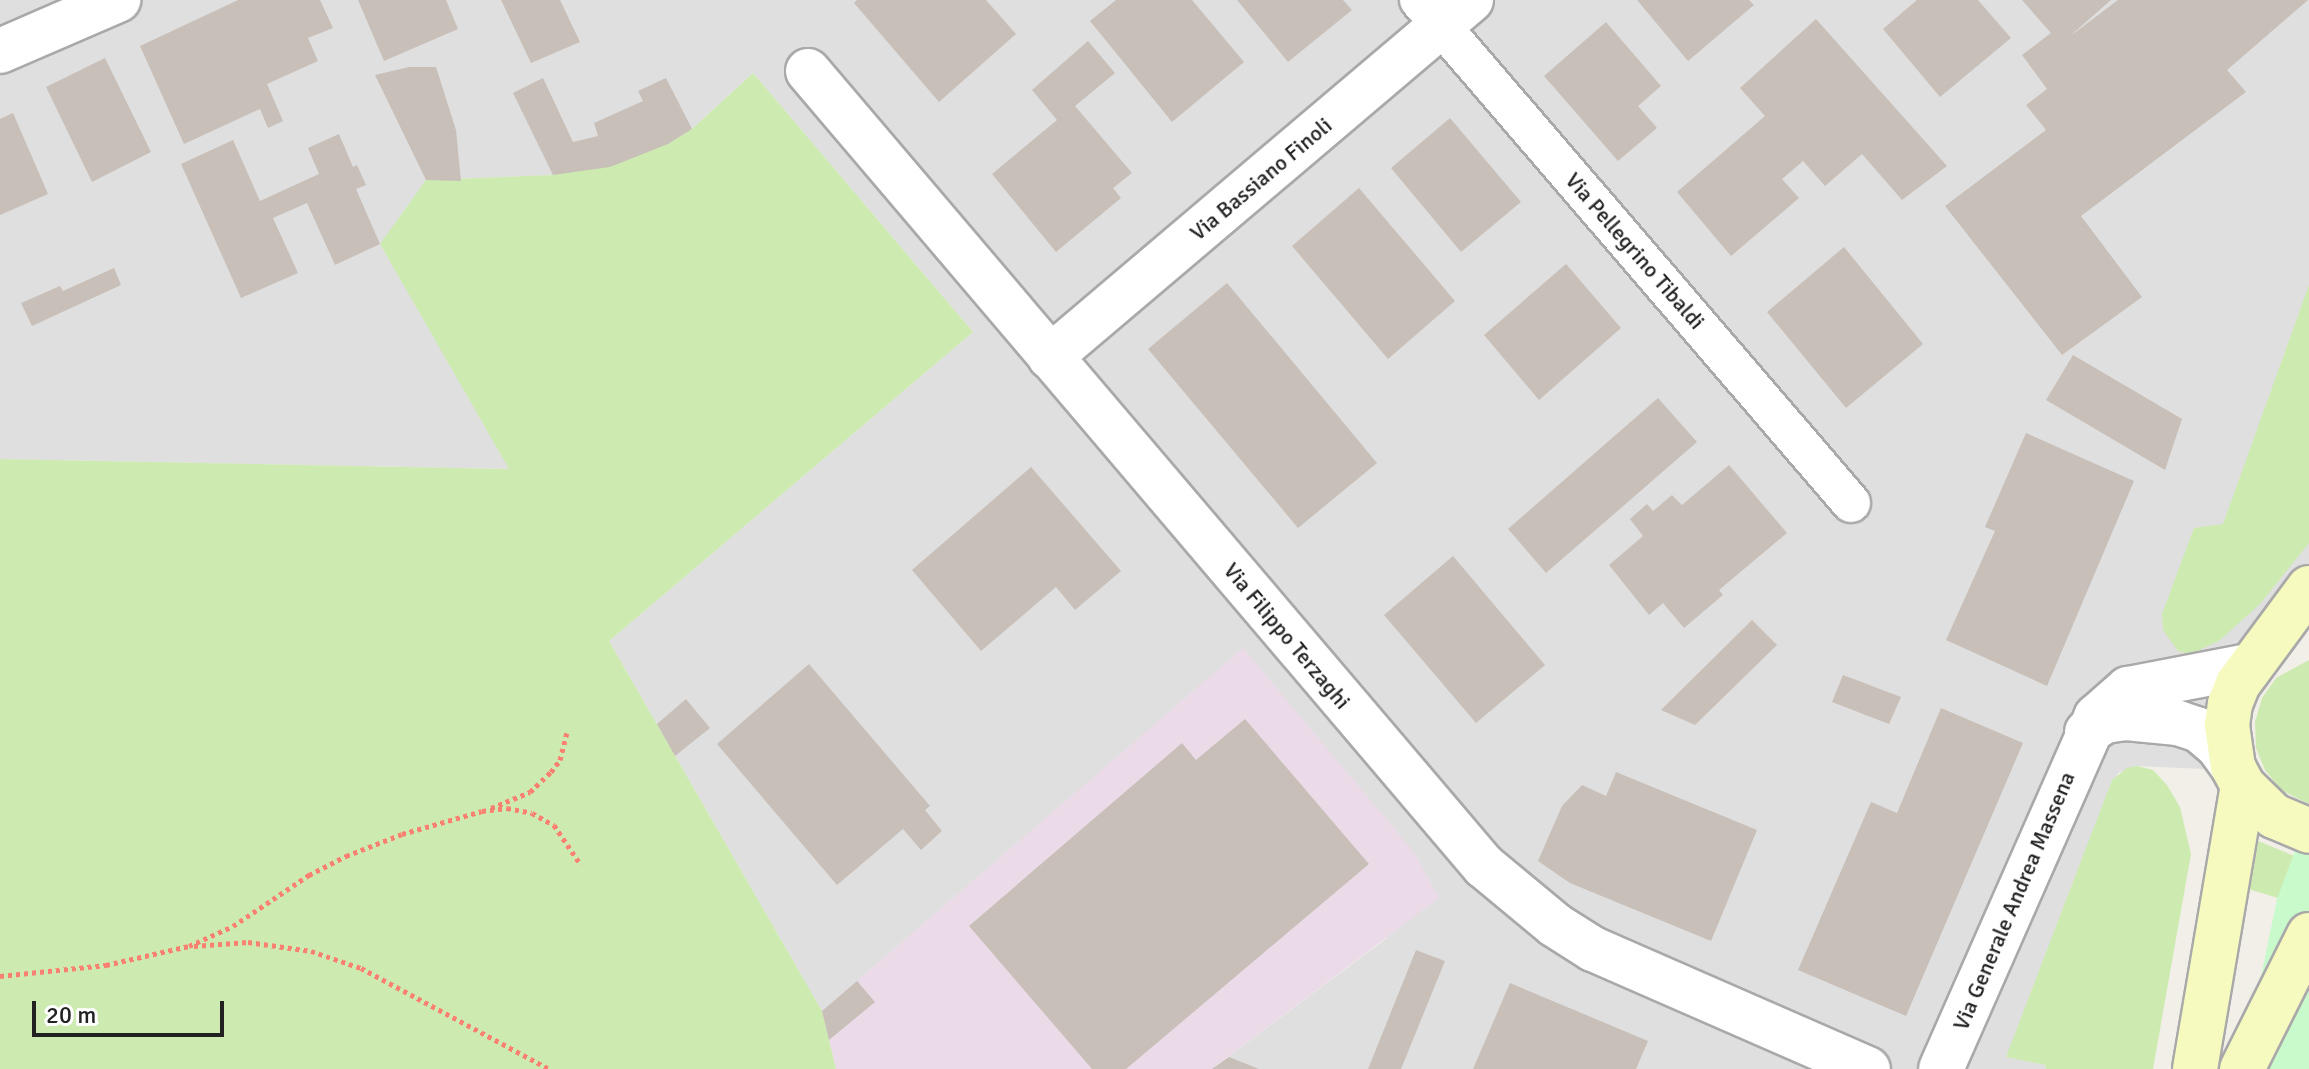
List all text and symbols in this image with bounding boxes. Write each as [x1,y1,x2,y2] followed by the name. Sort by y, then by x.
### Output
[1185,112,1337,246] street label: Via Bassiano Finoli
[1560,167,1710,335] street label: Via Pellegrino Tibaldi
[1218,558,1356,714] street label: Via Filippo Terzaghi
[1948,768,2080,1034] street label: Via Generale Andrea Massena
[36,985,228,1035] scale bar
[46,1000,96,1030] text: 20 m

